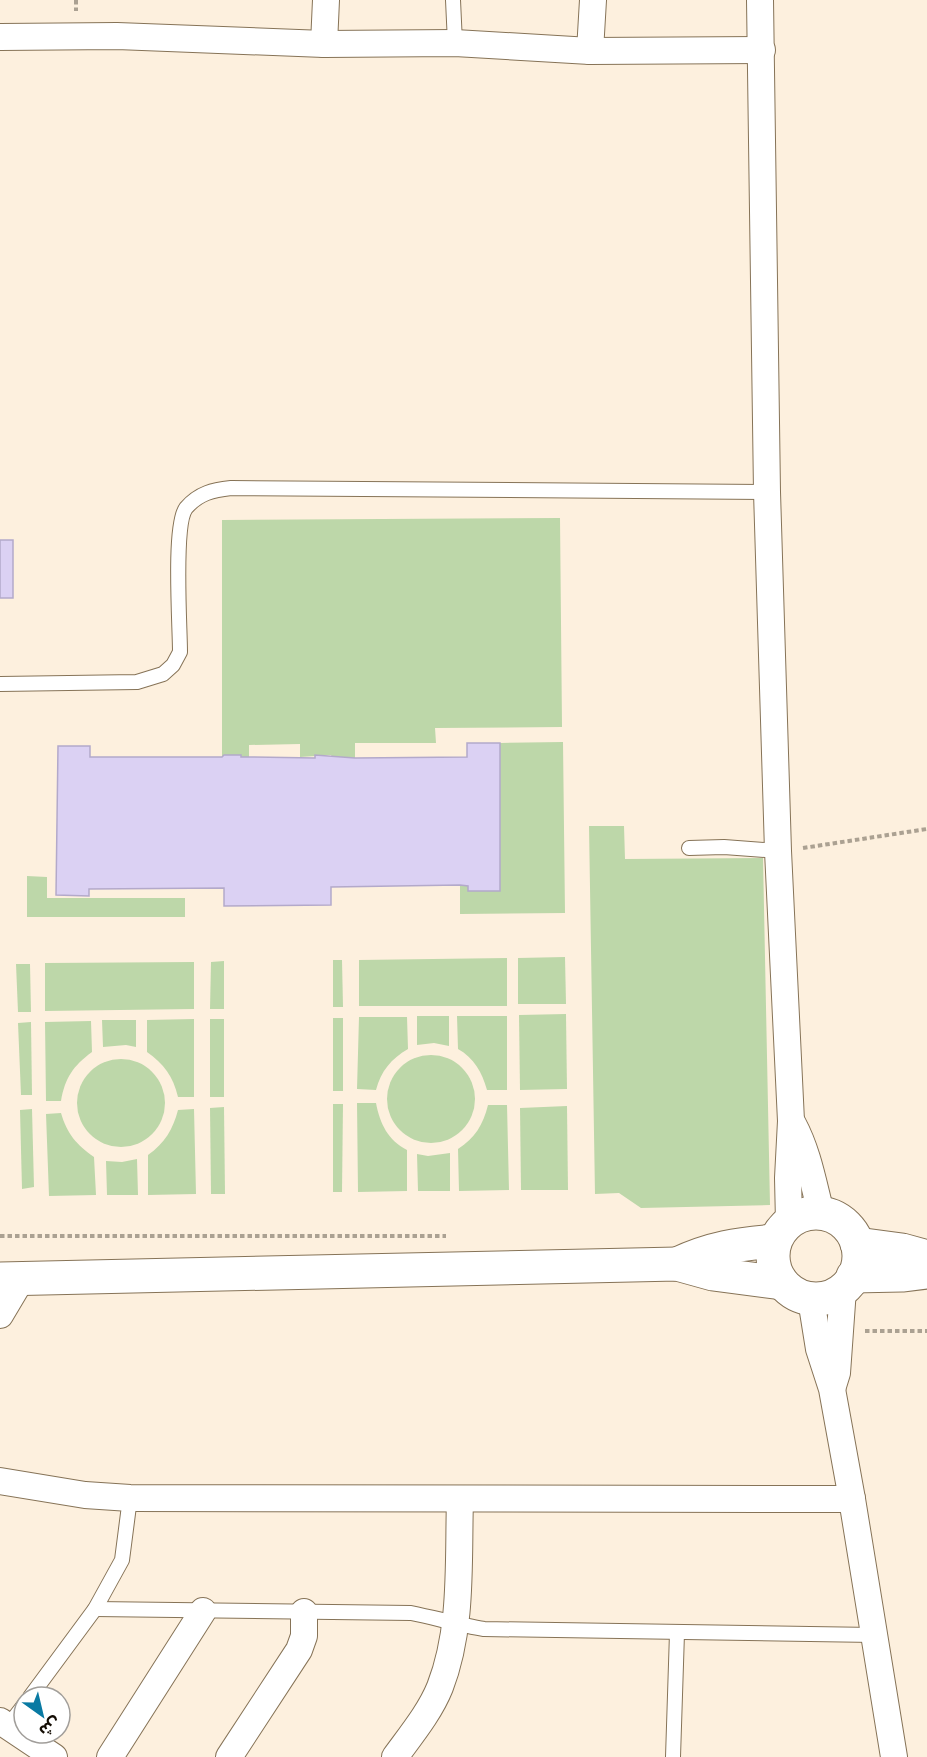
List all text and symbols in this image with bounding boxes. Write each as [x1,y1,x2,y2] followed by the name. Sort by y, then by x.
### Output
[12,1685,72,1745] north arrow
[35,1712,65,1742] text: ش

